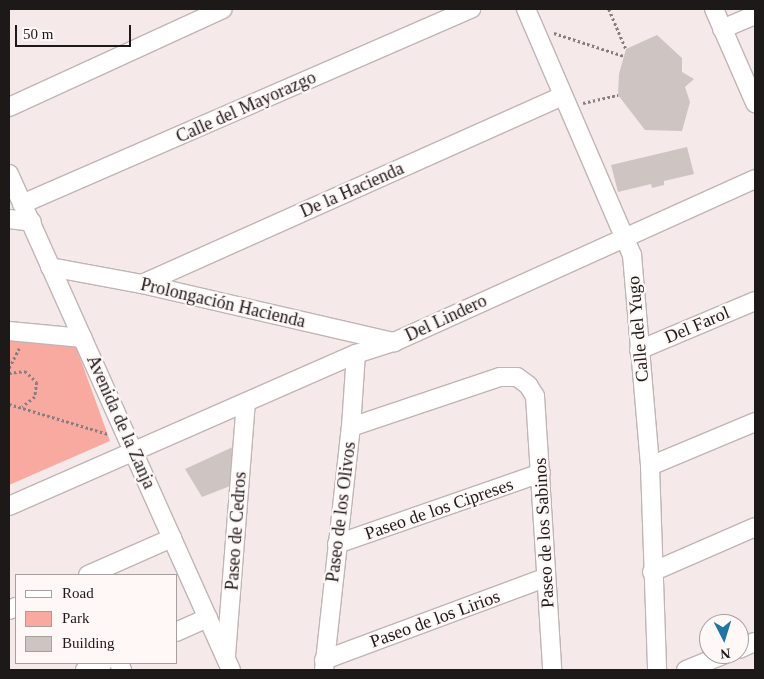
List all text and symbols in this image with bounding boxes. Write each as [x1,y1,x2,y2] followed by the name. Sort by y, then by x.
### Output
[18,15,134,47] scale bar
[23,26,53,42] text: 50 m
[173,66,319,148] street label: Calle del Mayorazgo
[297,158,407,222] street label: De la Hacienda
[139,274,307,332] street label: Prolongación Hacienda
[623,275,653,383] street label: Calle del Yugo
[402,290,490,346] street label: Del Lindero
[661,302,733,348] street label: Del Farol
[82,352,160,492] street label: Avenida de la Zanja
[322,440,360,584] street label: Paseo de los Olivos
[529,457,559,609] street label: Paseo de los Sabinos
[221,471,251,591] street label: Paseo de Cedros
[362,473,516,545] street label: Paseo de los Cipreses
[15,574,178,664] legend
[62,585,94,601] text: Road
[367,586,503,652] street label: Paseo de los Lirios
[62,610,90,626] text: Park
[699,614,749,664] north arrow
[62,635,115,651] text: Building
[720,646,731,661] text: N

